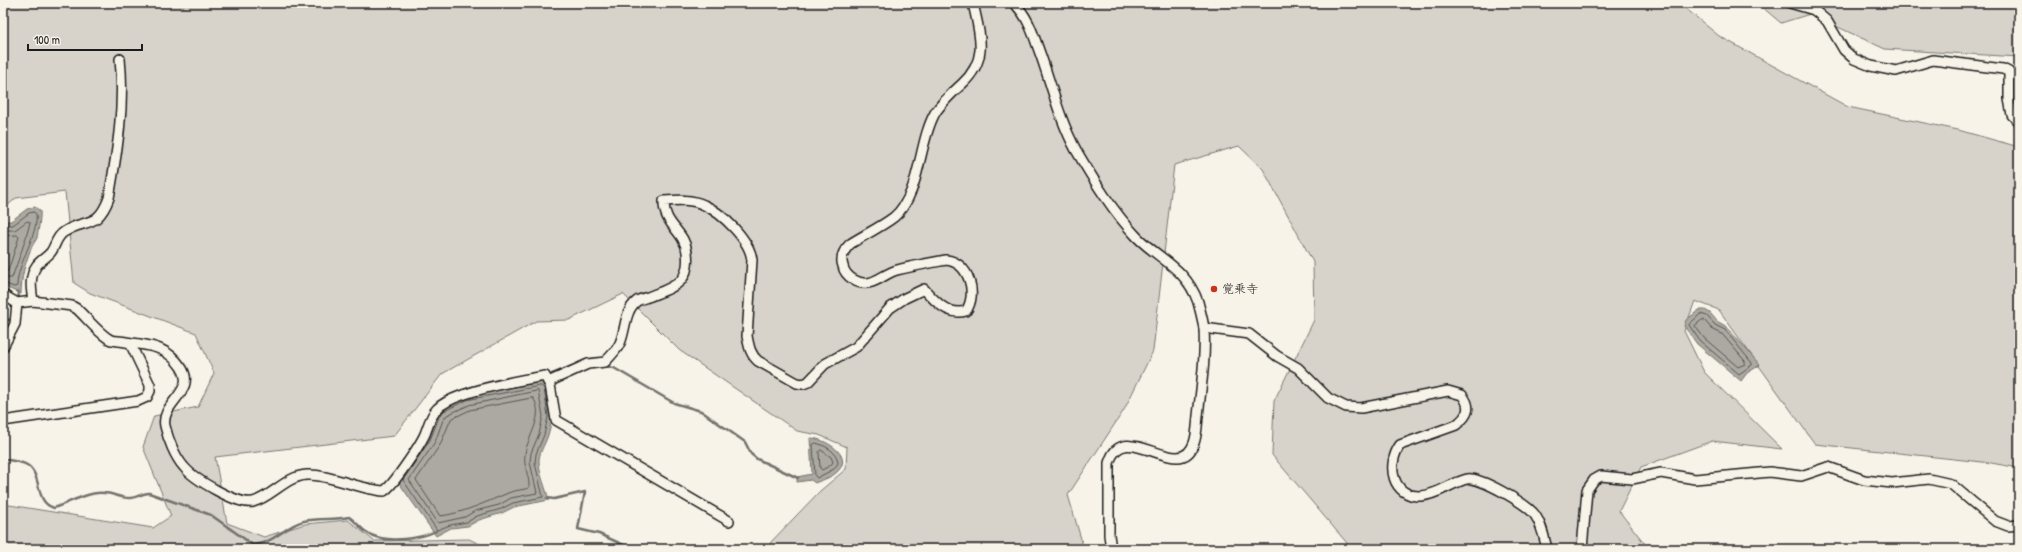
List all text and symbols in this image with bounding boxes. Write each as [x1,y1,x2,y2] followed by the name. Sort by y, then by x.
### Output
[28,26,142,52] scale bar
[34,31,60,48] text: 100 m
[1222,280,1258,297] place label: 覚乗寺
[1209,284,1219,294] marker: 覚乗寺

